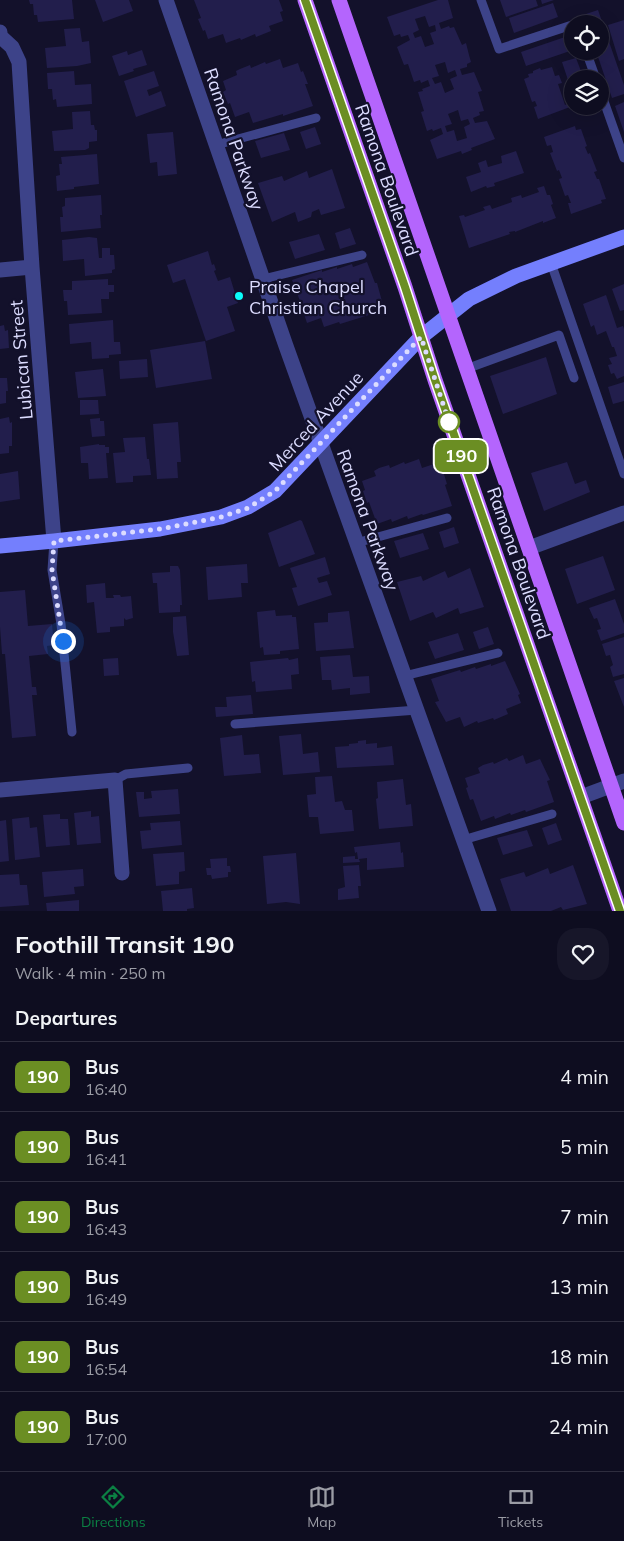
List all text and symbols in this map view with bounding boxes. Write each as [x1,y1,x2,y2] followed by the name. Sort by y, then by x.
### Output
[564,15,609,115] map controls
[564,15,609,60] button: locate
[199,65,269,213] street label: Ramona Parkway
[564,70,609,115] button: layers
[350,101,424,259] street label: Ramona Boulevard
[249,275,387,319] place label: Praise Chapel Christian Church
[233,290,245,302] marker: Praise Chapel Christian Church
[4,299,38,421] street label: Lubican Street
[264,366,368,476] street label: Merced Avenue
[438,411,460,433] unlabelled marker
[432,440,490,472] line badge: 190
[445,444,477,467] text: 190
[332,446,404,594] street label: Ramona Parkway
[482,484,556,642] street label: Ramona Boulevard
[51,629,76,654] your location
[557,928,609,980] button: heart
[15,929,234,959] text: Foothill Transit 190
[15,963,166,983] text: Walk · 4 min · 250 m
[15,1006,117,1030] text: Departures
[85,1055,119,1079] text: Bus
[26,1065,59,1088] text: 190
[560,1065,609,1089] text: 4 min
[85,1079,127,1099] text: 16:40
[85,1125,119,1149] text: Bus
[26,1135,59,1158] text: 190
[560,1135,609,1159] text: 5 min
[85,1149,127,1169] text: 16:41
[85,1195,119,1219] text: Bus
[26,1205,59,1228] text: 190
[560,1205,609,1229] text: 7 min
[85,1219,127,1239] text: 16:43
[85,1265,119,1289] text: Bus
[26,1275,59,1298] text: 190
[549,1275,609,1299] text: 13 min
[85,1289,127,1309] text: 16:49
[85,1335,119,1359] text: Bus
[26,1345,59,1368] text: 190
[549,1345,609,1369] text: 18 min
[85,1359,127,1379] text: 16:54
[85,1405,119,1429] text: Bus
[26,1415,59,1438] text: 190
[549,1415,609,1439] text: 24 min
[85,1429,127,1449] text: 17:00
[81,1483,146,1531] tab: Directions
[307,1483,336,1531] tab: Map
[498,1483,543,1531] tab: Tickets

